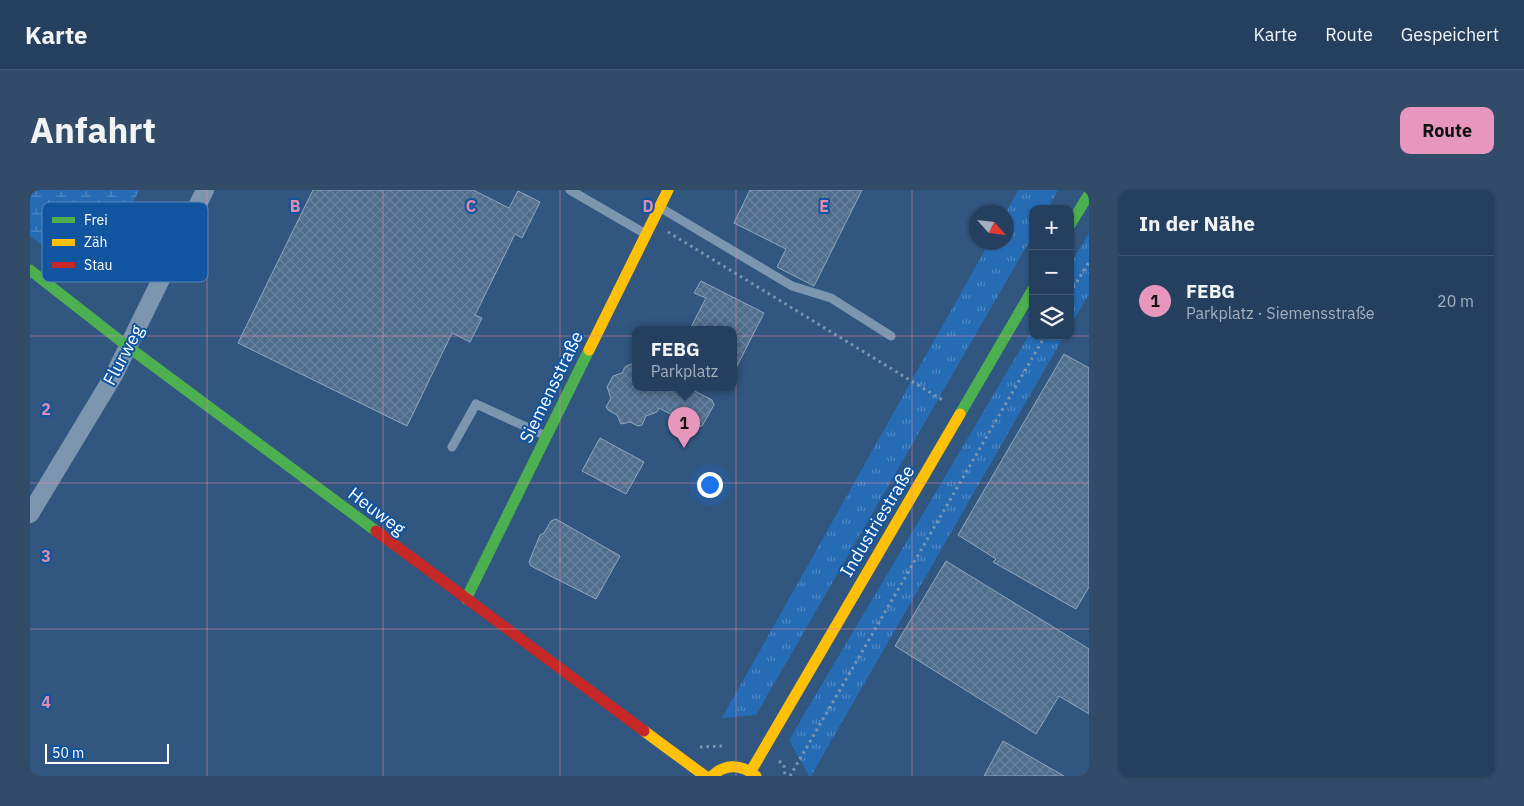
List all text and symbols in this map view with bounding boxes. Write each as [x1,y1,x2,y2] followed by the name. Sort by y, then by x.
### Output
[25,19,88,51] text: Karte
[1254,23,1297,46] text: Karte
[1325,23,1373,46] text: Route
[1401,23,1499,46] text: Gespeichert
[30,107,156,153] text: Anfahrt
[1400,107,1494,154] button: Route
[290,196,301,216] text: B
[466,196,476,216] text: C
[642,196,654,216] text: D
[819,196,829,216] text: E
[42,202,208,282] legend
[969,205,1014,250] north arrow
[1029,205,1074,340] map controls
[1029,205,1074,250] button: +
[1139,209,1255,237] text: In der Nähe
[84,211,108,229] text: Frei
[84,233,108,251] text: Zäh
[1029,250,1074,295] button: −
[84,256,112,274] text: Stau
[1186,279,1235,303] text: FEBG
[1150,291,1160,311] text: 1
[1437,291,1474,311] text: 20 m
[1029,295,1074,340] button: layers
[1186,303,1375,323] text: Parkplatz · Siemensstraße
[98,320,149,389] street label: Flurweg
[632,326,737,391] popup
[514,327,588,447] street label: Siemensstraße
[651,337,700,361] text: FEBG
[651,361,718,381] text: Parkplatz
[41,399,51,419] text: 2
[668,407,700,448] pin: 1
[835,461,920,581] street label: Industriestraße
[697,472,723,498] your location
[344,482,411,540] street label: Heuweg
[41,546,51,566] text: 3
[41,692,51,712] text: 4
[45,741,169,764] scale bar
[52,744,84,762] text: 50 m

